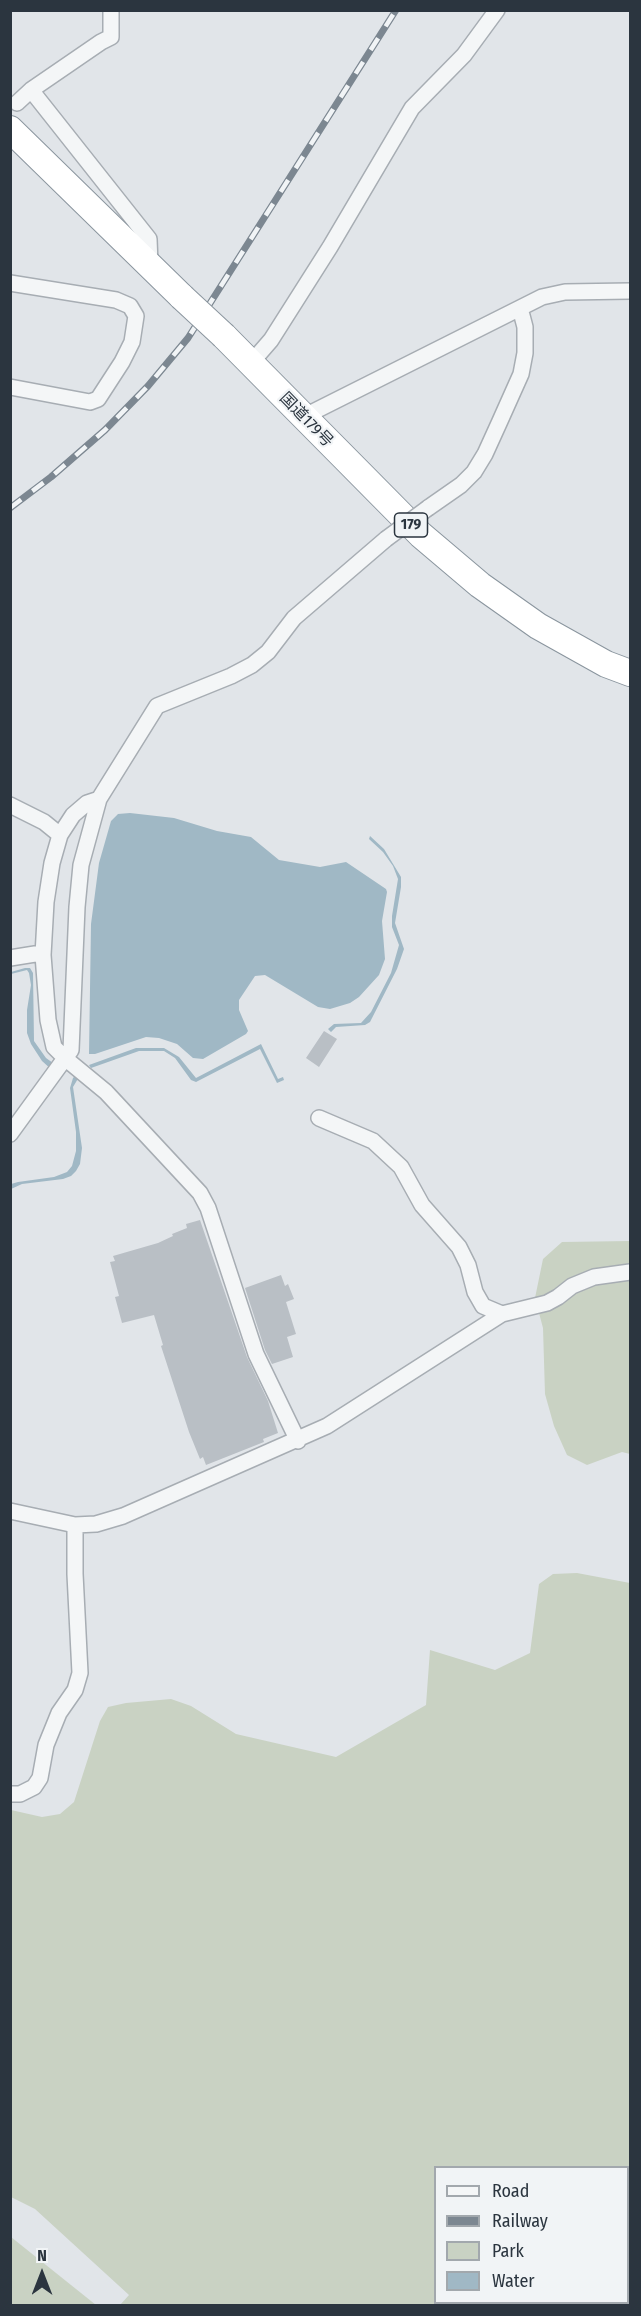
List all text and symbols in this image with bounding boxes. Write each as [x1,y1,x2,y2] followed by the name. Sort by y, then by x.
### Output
[275,389,337,451] street label: 国道179号
[394,513,428,537] road number: 179
[434,2166,629,2304] legend
[492,2180,529,2202] text: Road
[492,2210,548,2232] text: Railway
[492,2240,524,2262] text: Park
[12,2244,72,2304] north arrow
[37,2246,47,2265] text: N
[492,2270,535,2292] text: Water

